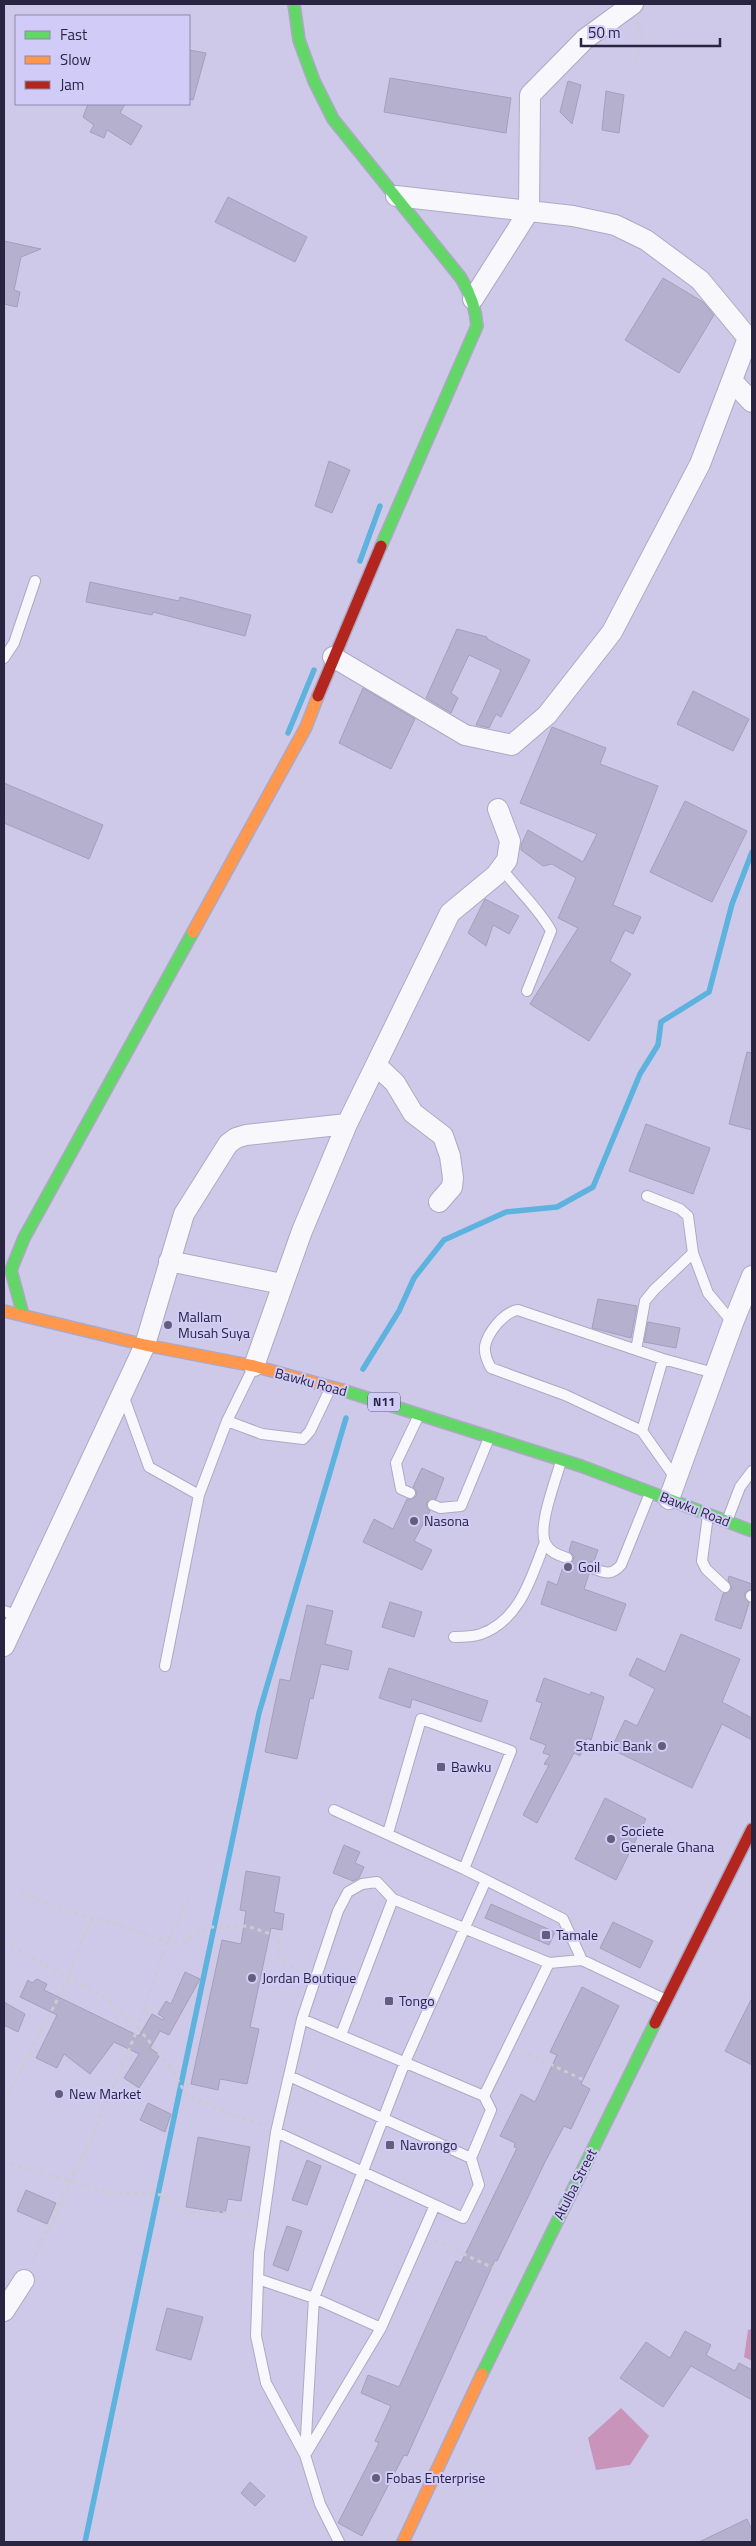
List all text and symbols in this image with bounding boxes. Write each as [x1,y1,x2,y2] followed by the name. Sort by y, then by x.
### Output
[15,15,190,105] legend
[581,15,720,47] scale bar
[588,21,621,44] text: 50 m
[60,23,88,46] text: Fast
[60,48,91,71] text: Slow
[60,73,84,96] text: Jam
[178,1306,250,1343] place label: Mallam Musah Suya
[162,1319,174,1331] marker: Mallam Musah Suya
[273,1362,350,1401] street label: Bawku Road
[368,1392,400,1411] road number: N11
[657,1485,733,1532] street label: Bawku Road
[424,1510,469,1531] place label: Nasona
[408,1515,420,1527] marker: Nasona
[578,1556,600,1577] place label: Goil
[562,1561,574,1573] marker: Goil
[576,1735,652,1756] place label: Stanbic Bank
[656,1740,668,1752] marker: Stanbic Bank
[451,1756,491,1777] place label: Bawku
[435,1761,447,1773] marker: Bawku
[621,1820,714,1857] place label: Societe Generale Ghana
[605,1833,617,1845] marker: Societe Generale Ghana
[556,1924,598,1945] place label: Tamale
[540,1929,552,1941] marker: Tamale
[262,1967,356,1988] place label: Jordan Boutique
[246,1972,258,1984] marker: Jordan Boutique
[399,1990,435,2011] place label: Tongo
[383,1995,395,2007] marker: Tongo
[69,2083,141,2104] place label: New Market
[53,2088,65,2100] marker: New Market
[400,2134,457,2155] place label: Navrongo
[384,2139,396,2151] marker: Navrongo
[548,2145,601,2223] street label: Atulba Street
[386,2467,485,2488] place label: Fobas Enterprise
[370,2472,382,2484] marker: Fobas Enterprise

